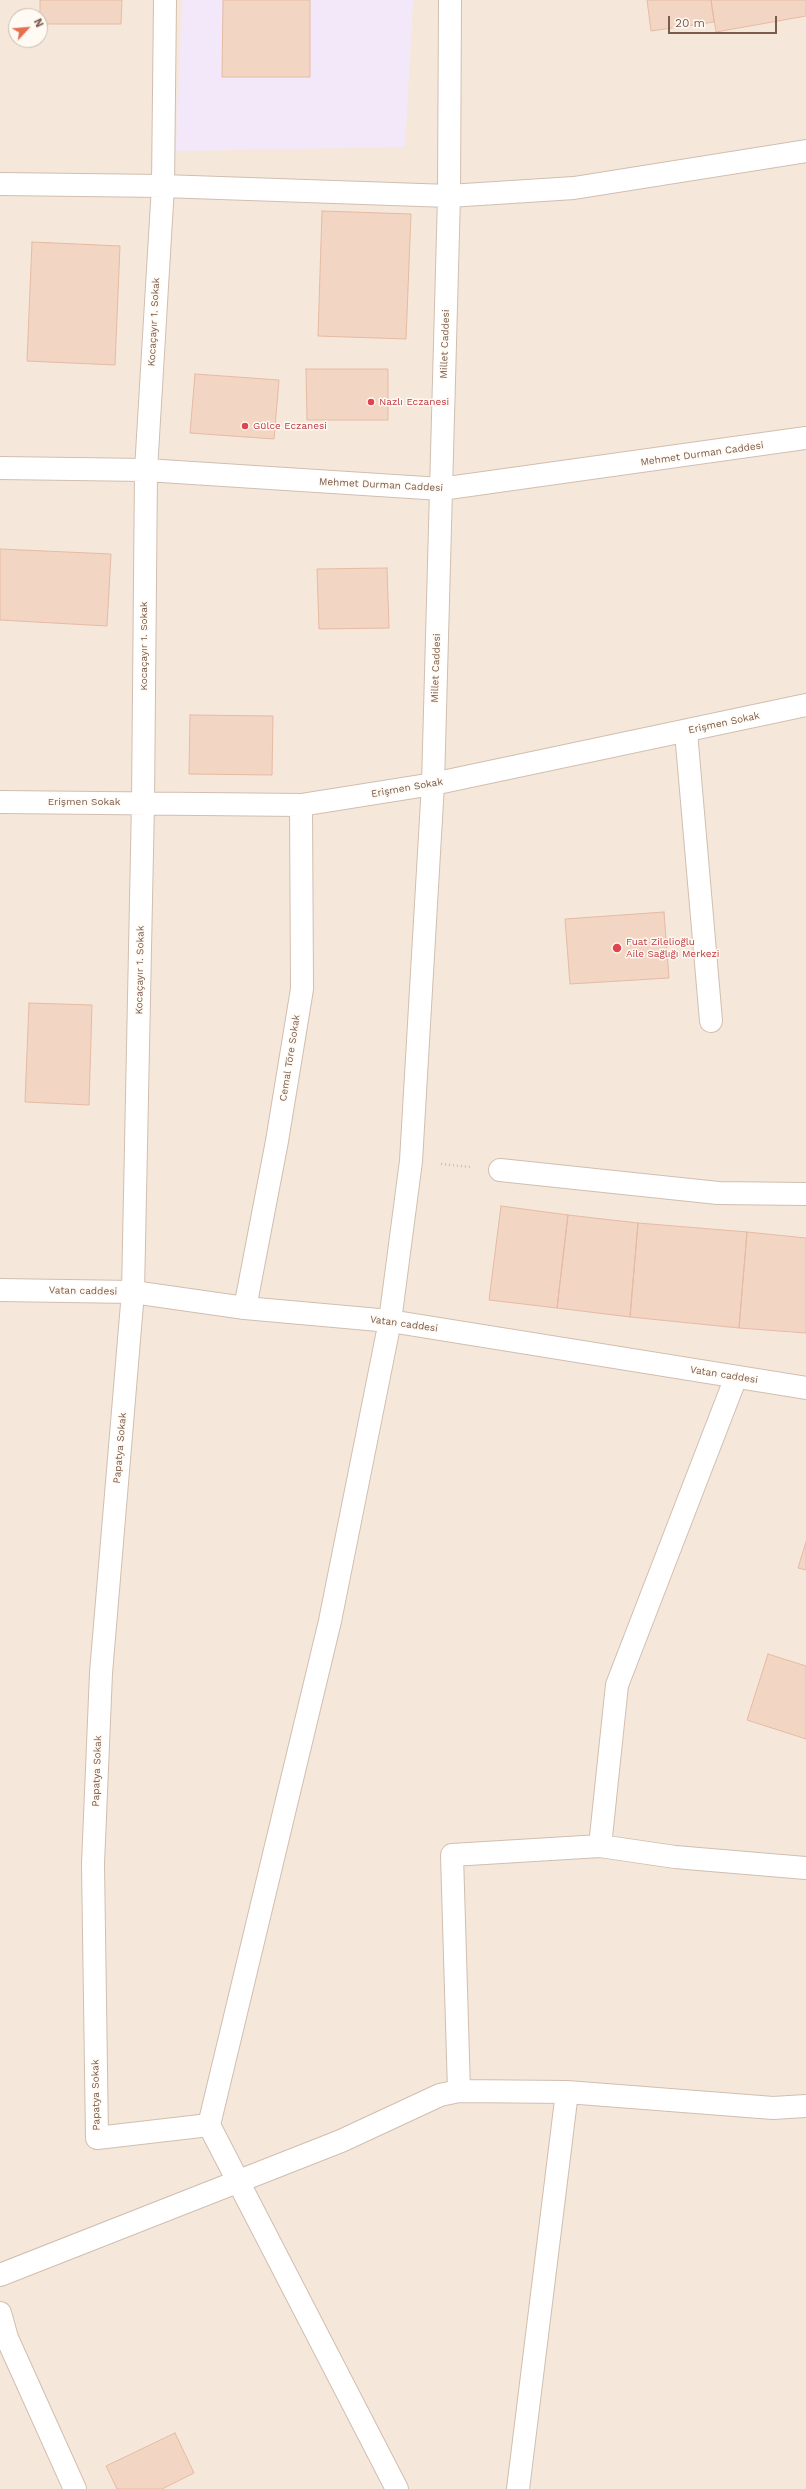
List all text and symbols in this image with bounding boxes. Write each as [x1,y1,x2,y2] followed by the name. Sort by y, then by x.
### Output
[8,8,48,48] north arrow
[670,8,779,34] scale bar
[31,16,46,29] text: N
[675,16,705,30] text: 20 m
[146,277,162,367] street label: Kocaçayır 1. Sokak
[438,309,452,379] street label: Millet Caddesi
[379,396,449,408] place label: Nazlı Eczanesi
[366,397,376,407] marker: Nazlı Eczanesi
[253,420,327,432] place label: Gülce Eczanesi
[240,421,250,431] marker: Gülce Eczanesi
[640,439,764,469] street label: Mehmet Durman Caddesi
[319,476,443,494] street label: Mehmet Durman Caddesi
[138,602,150,690] street label: Kocaçayır 1. Sokak
[429,633,443,703] street label: Millet Caddesi
[687,710,761,736] street label: Erişmen Sokak
[370,776,444,800] street label: Erişmen Sokak
[48,796,120,808] street label: Erişmen Sokak
[133,925,147,1015] street label: Kocaçayır 1. Sokak
[626,936,719,960] place label: Fuat Zilelioğlu Aile Sağlığı Merkezi
[611,942,623,954] marker: Fuat Zilelioğlu Aile Sağlığı Merkezi
[277,1014,303,1102] street label: Cemal Töre Sokak
[49,1284,117,1298] street label: Vatan caddesi
[369,1313,439,1335] street label: Vatan caddesi
[689,1364,759,1386] street label: Vatan caddesi
[111,1412,129,1484] street label: Papatya Sokak
[90,1735,104,1807] street label: Papatya Sokak
[89,2059,103,2131] street label: Papatya Sokak

